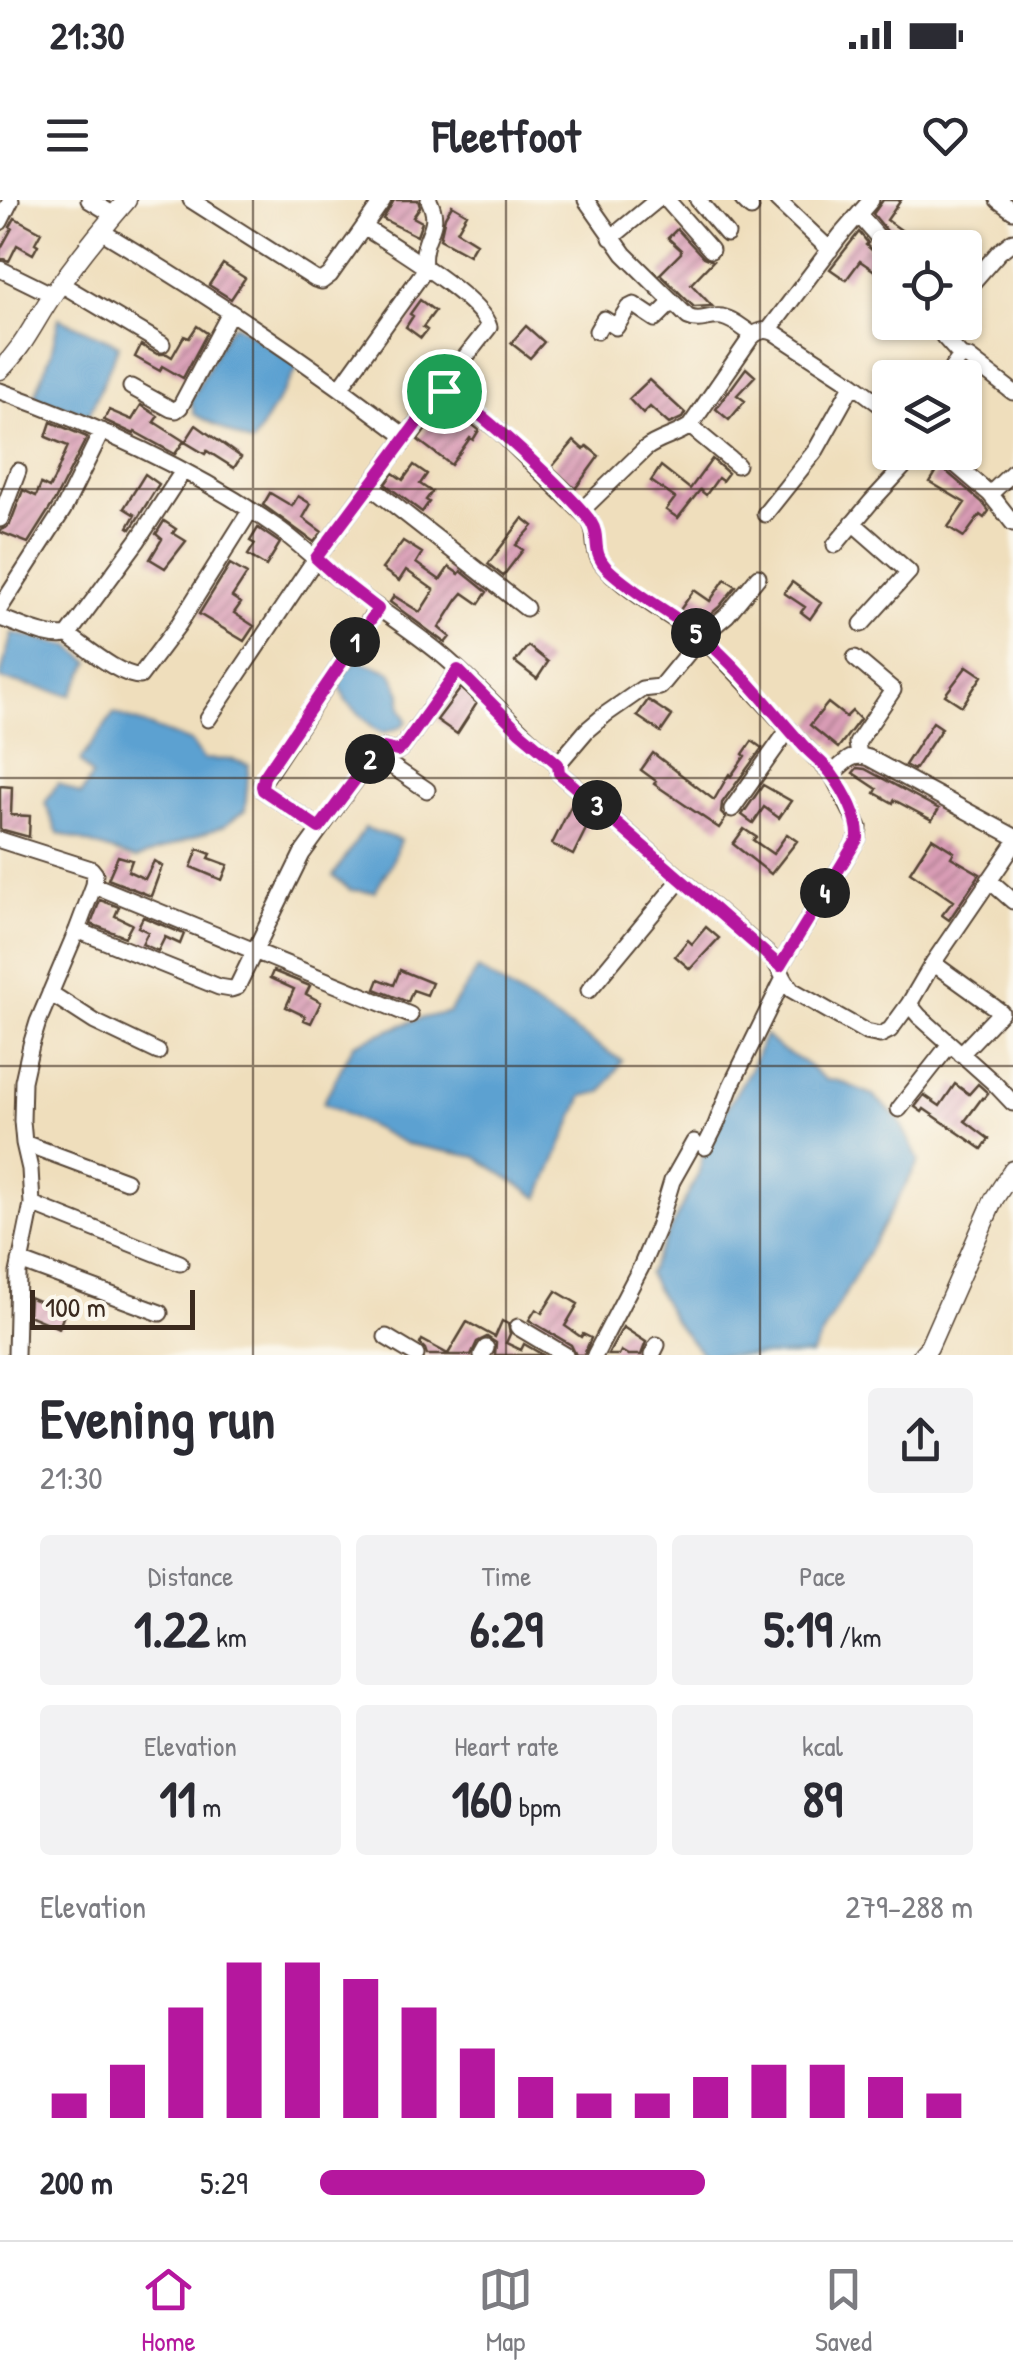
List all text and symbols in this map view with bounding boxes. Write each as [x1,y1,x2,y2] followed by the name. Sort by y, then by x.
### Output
[50,9,124,61] text: 21:30
[432,105,581,166] text: Fleetfoot
[40,108,95,163] icon: menu
[918,108,973,163] icon: heart
[872,230,982,470] map controls
[872,230,982,340] button: locate
[402,349,487,434] pin
[872,360,982,470] button: layers
[417,364,472,419] icon: arrive
[671,608,721,658] pin: 5
[690,614,702,652] text: 5
[330,617,380,667] pin: 1
[350,623,360,661] text: 1
[345,734,395,784] pin: 2
[363,740,377,778] text: 2
[572,780,622,830] pin: 3
[591,786,603,824] text: 3
[800,868,850,918] pin: 4
[820,874,830,912] text: 4
[30,1285,195,1330] scale bar
[45,1288,106,1326] text: 100 m
[40,1381,275,1455] text: Evening run
[868,1388,973,1493] button: share
[40,1456,103,1499] text: 21:30
[148,1557,233,1595] text: Distance
[482,1557,531,1595] text: Time
[799,1557,846,1595] text: Pace
[134,1595,210,1663] text: 1.22
[470,1595,543,1663] text: 6:29
[763,1595,833,1663] text: 5:19
[210,1618,247,1656] text: km
[833,1618,882,1656] text: /km
[144,1727,237,1765] text: Elevation
[454,1727,559,1765] text: Heart rate
[802,1727,843,1765] text: kcal
[160,1765,196,1833] text: 11
[452,1765,512,1833] text: 160
[803,1765,843,1833] text: 89
[196,1788,221,1826] text: m
[512,1788,561,1826] text: bpm
[40,1885,146,1928] text: Elevation
[845,1885,973,1928] text: 279–288 m
[40,2161,113,2204] text: 200 m
[200,2161,248,2204] text: 5:29
[141,2262,196,2360] tab: Home
[478,2262,533,2360] tab: Map
[815,2262,872,2360] tab: Saved

